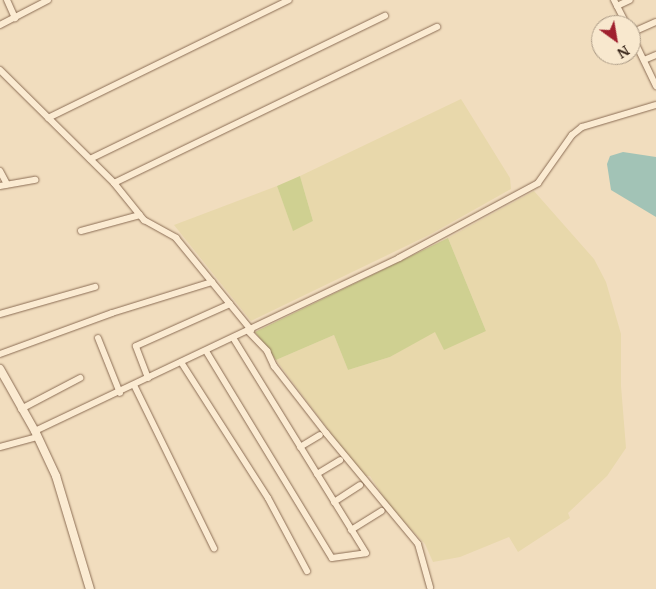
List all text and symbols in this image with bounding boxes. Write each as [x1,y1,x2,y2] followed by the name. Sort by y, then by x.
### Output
[591,15,641,65] north arrow
[614,41,633,62] text: N

